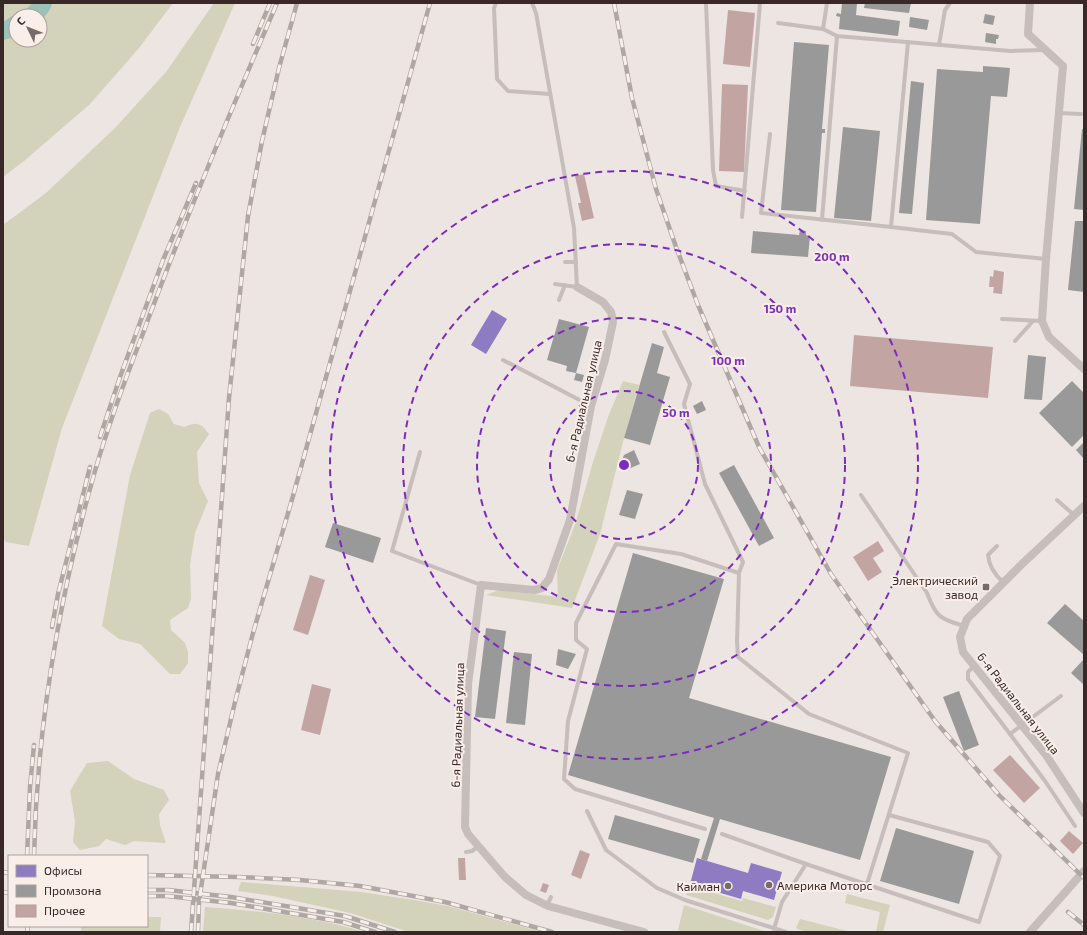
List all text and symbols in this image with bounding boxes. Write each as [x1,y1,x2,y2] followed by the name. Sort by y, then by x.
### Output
[8,8,48,48] north arrow
[13,14,28,28] text: С
[814,249,850,263] text: 200 m
[764,301,796,315] text: 150 m
[562,338,605,464] street label: 6-я Радиальная улица
[711,353,745,367] text: 100 m
[662,405,690,419] text: 50 m
[617,458,631,472] centre of rings
[892,573,978,601] place label: Электрический завод
[981,582,991,592] marker: Электрический завод
[974,649,1063,757] street label: 6-я Радиальная улица
[448,662,467,788] street label: 6-я Радиальная улица
[8,855,148,927] legend
[44,863,82,877] text: Офисы
[777,878,873,892] place label: Америка Моторс
[677,879,720,893] place label: Кайман
[764,880,774,890] marker: Америка Моторс
[723,881,733,891] marker: Кайман
[44,883,101,897] text: Промзона
[44,903,85,917] text: Прочее

